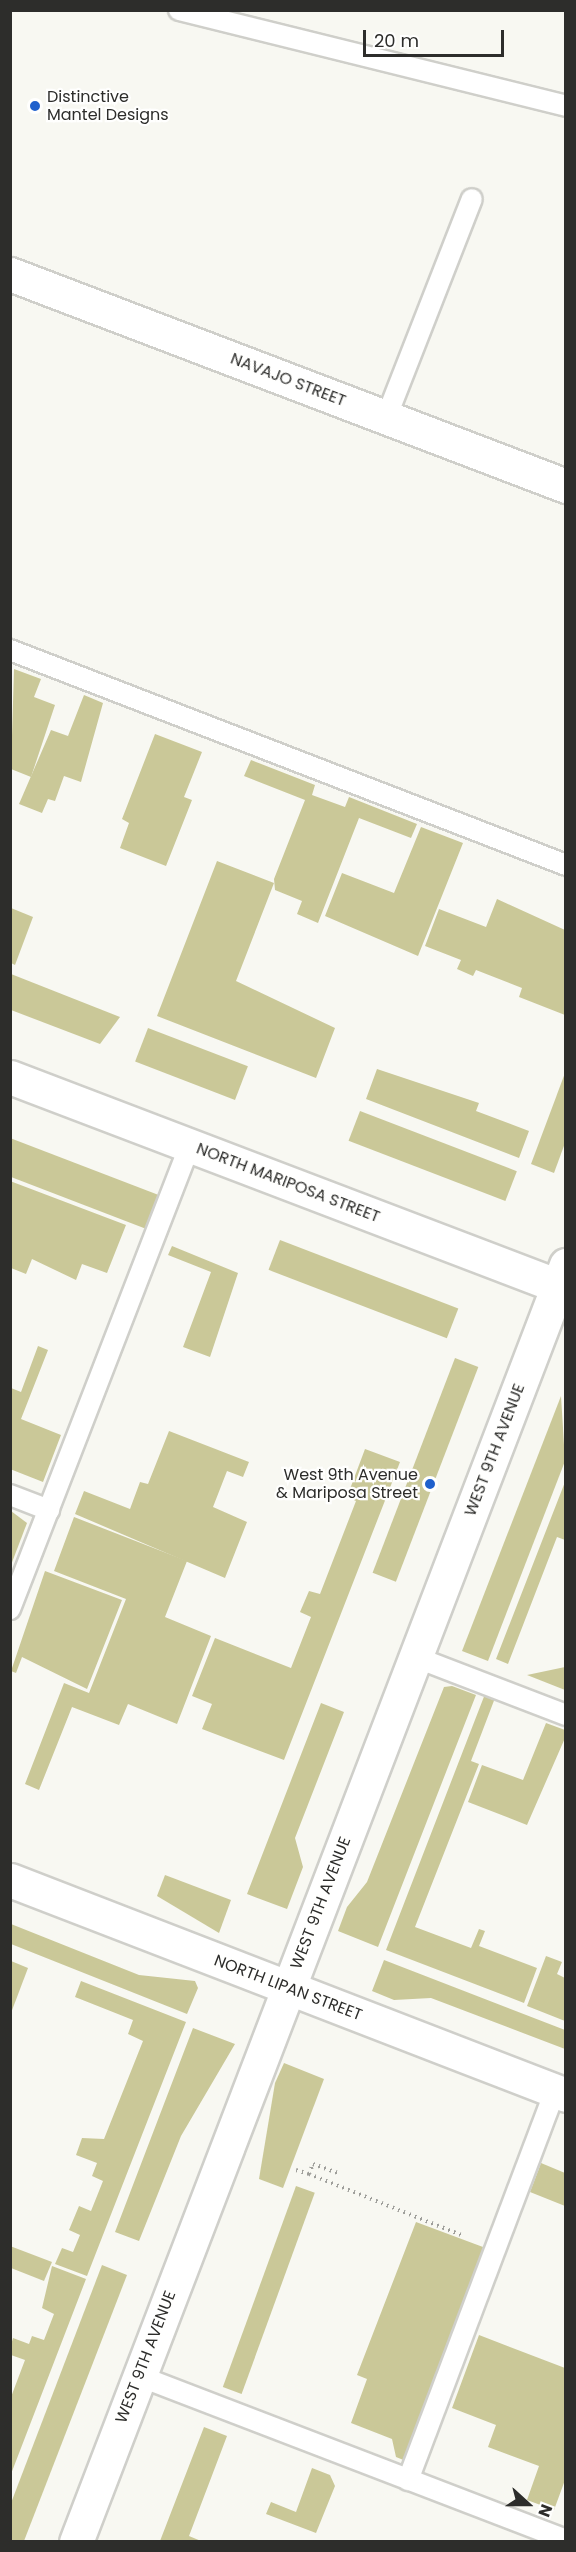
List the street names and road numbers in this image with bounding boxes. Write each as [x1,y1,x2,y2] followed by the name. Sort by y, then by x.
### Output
[228,349,348,411] street label: NAVAJO STREET
[194,1139,382,1227] street label: NORTH MARIPOSA STREET
[461,1381,529,1519] street label: WEST 9TH AVENUE
[287,1834,355,1972] street label: WEST 9TH AVENUE
[211,1951,365,2025] street label: NORTH LIPAN STREET
[112,2288,180,2426] street label: WEST 9TH AVENUE

